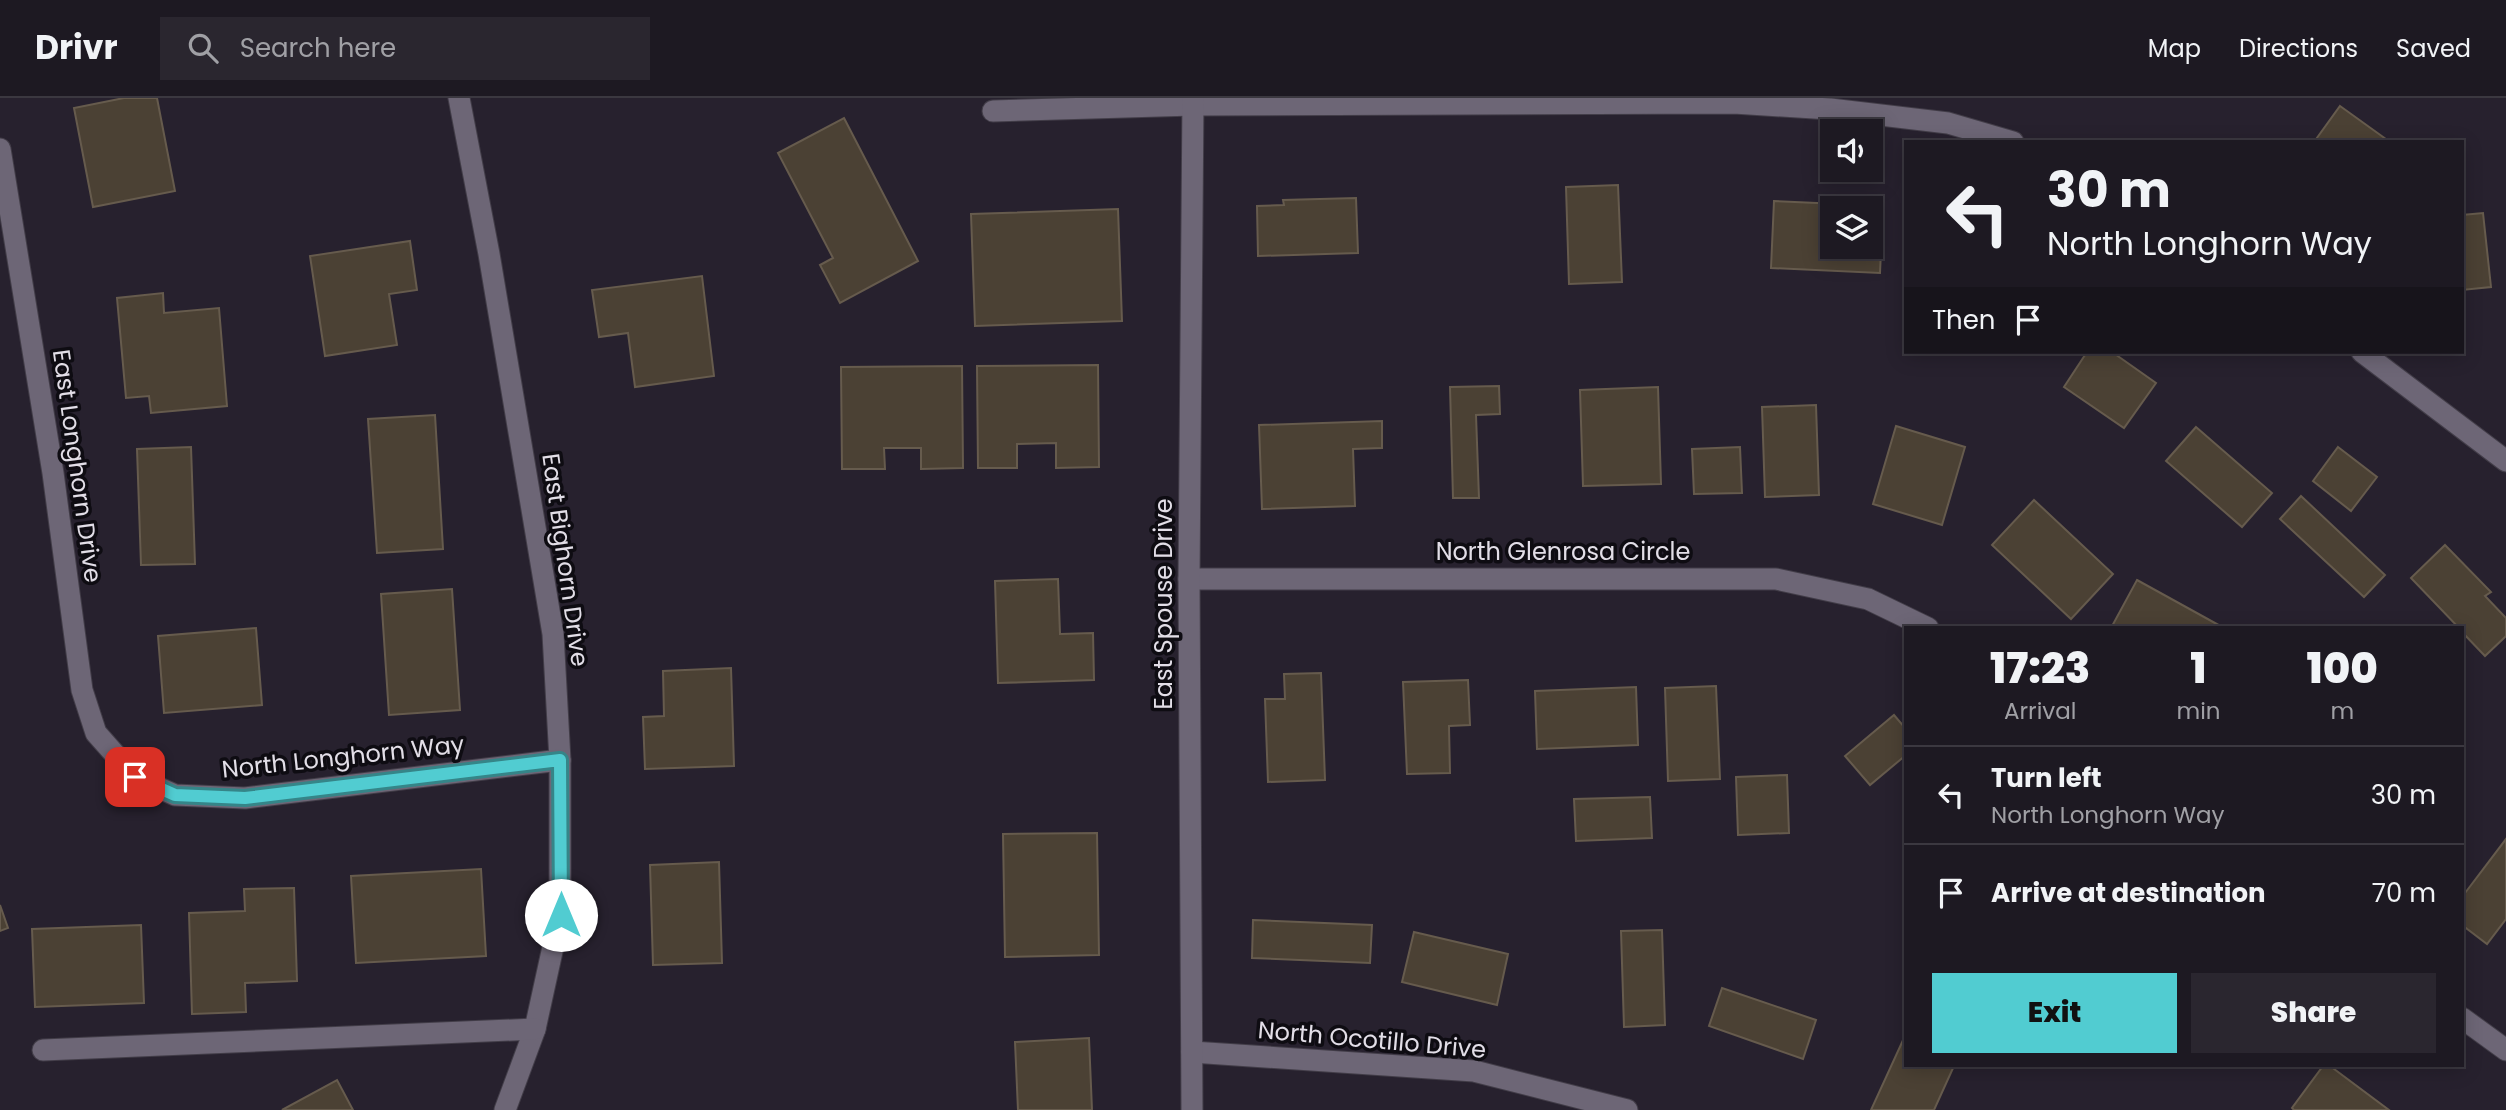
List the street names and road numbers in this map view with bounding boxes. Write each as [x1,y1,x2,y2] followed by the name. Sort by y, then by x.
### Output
[45,347,110,585] street label: East Longhorn Drive
[534,451,597,669] street label: East Bighorn Drive
[1147,498,1180,710] street label: East Spouse Drive
[1436,535,1690,568] street label: North Glenrosa Circle
[220,727,466,786] street label: North Longhorn Way
[1257,1013,1487,1066] street label: North Ocotillo Drive

